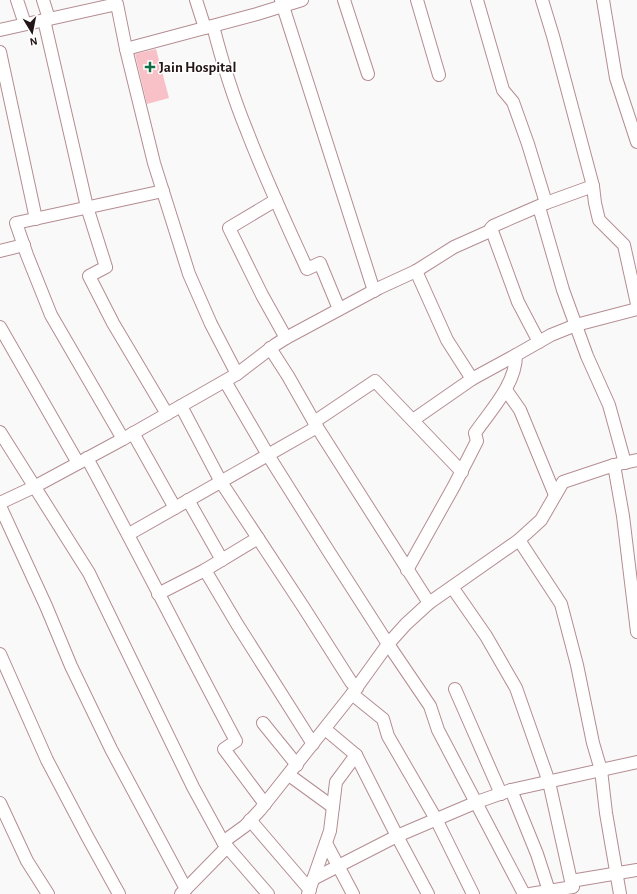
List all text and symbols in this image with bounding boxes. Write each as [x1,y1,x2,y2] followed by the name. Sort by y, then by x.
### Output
[12,12,52,52] north arrow
[29,35,38,47] text: N
[159,60,236,75] place label: Jain Hospital
[144,61,156,73] marker: Jain Hospital

